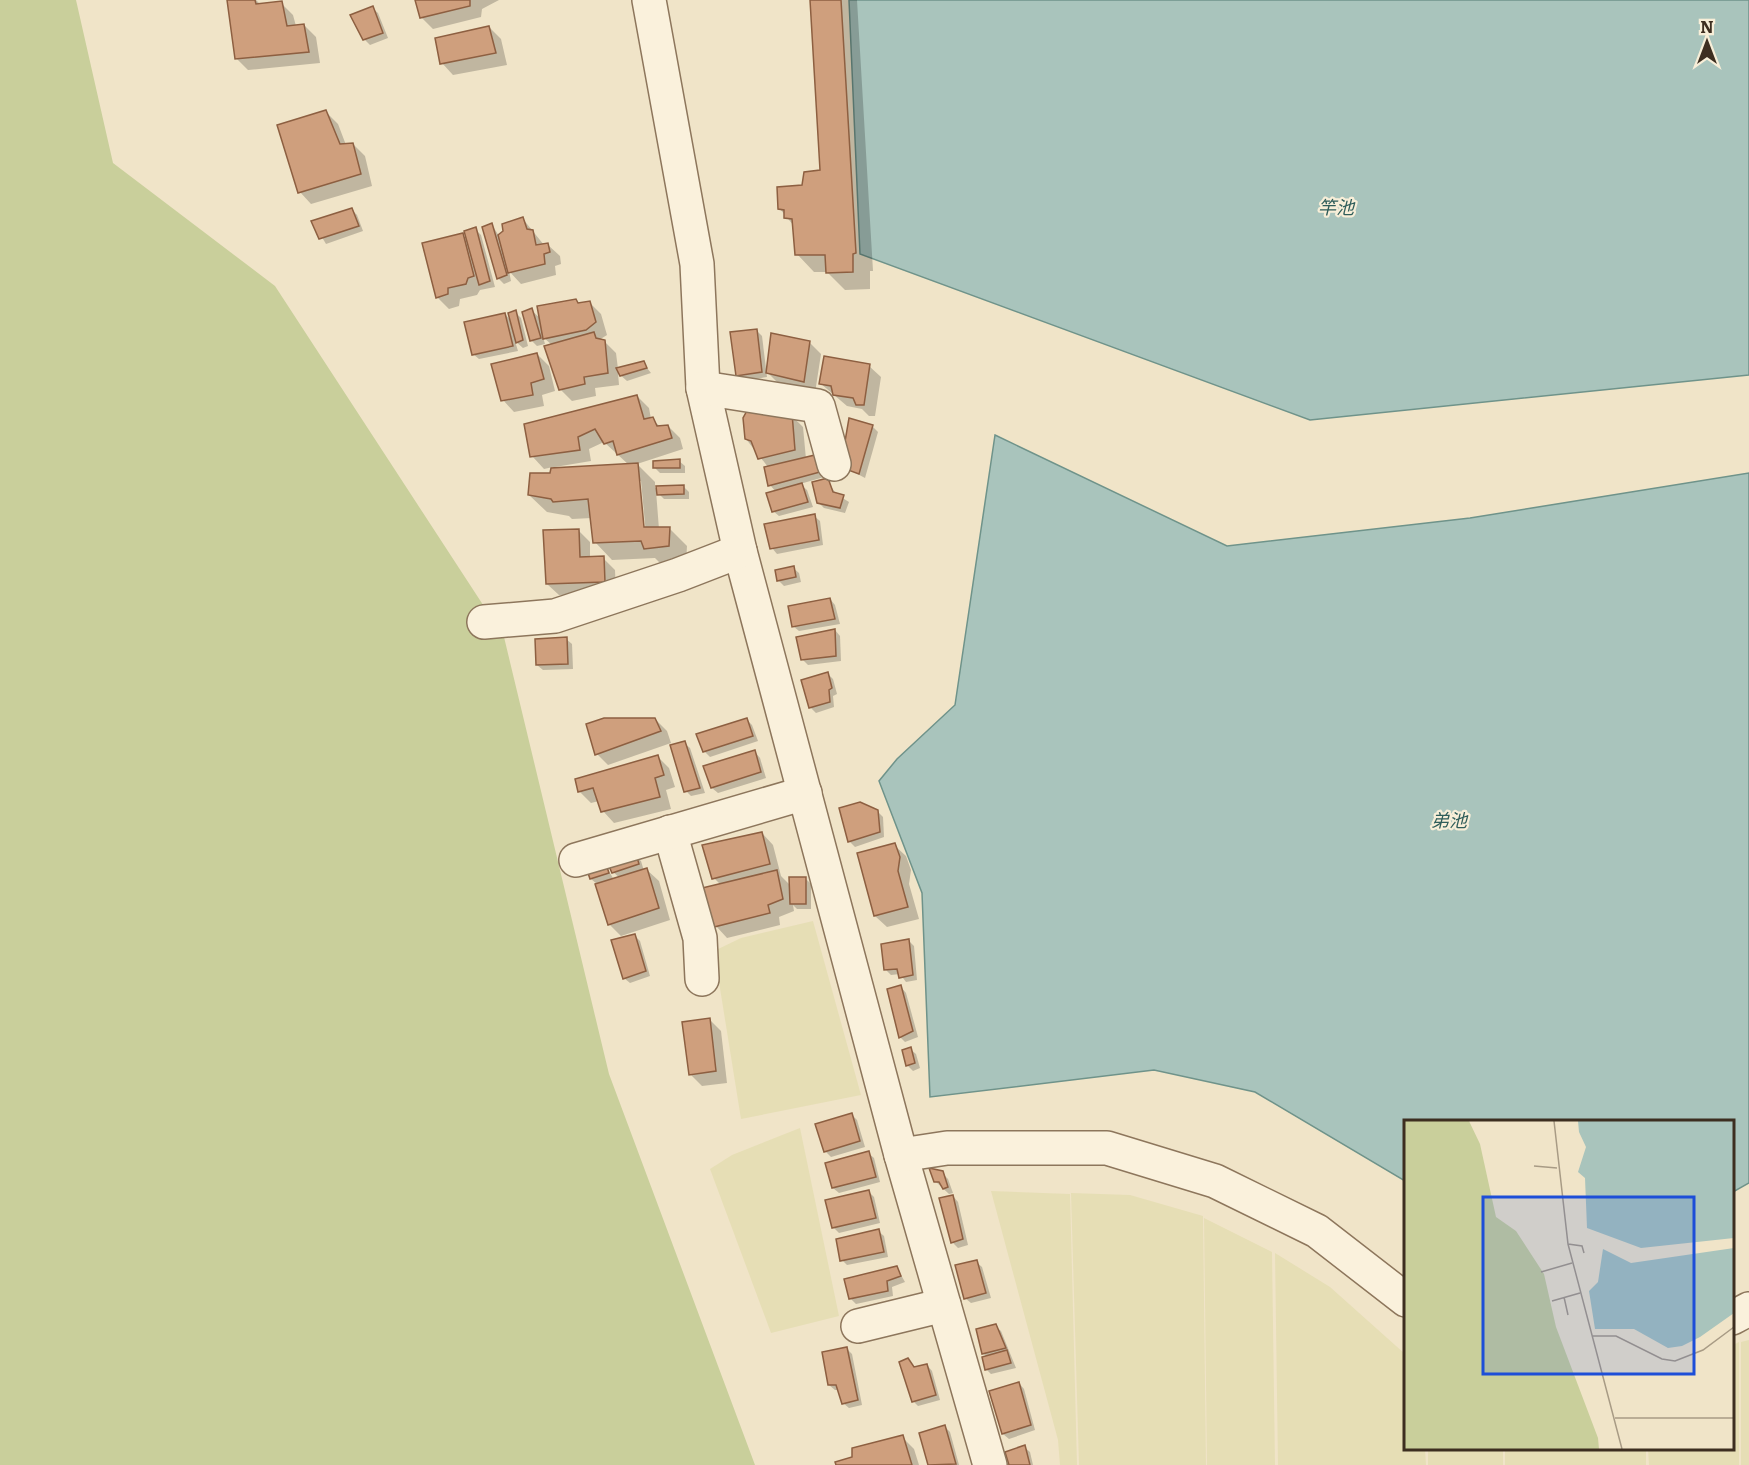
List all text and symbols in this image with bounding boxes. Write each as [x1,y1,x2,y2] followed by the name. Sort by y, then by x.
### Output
[1677,12,1737,72] north arrow
[1700,14,1714,38] text: N
[1318,193,1356,220] water label: 竿池
[1431,806,1469,833] water label: 弟池
[1404,1120,1734,1450] inset map

